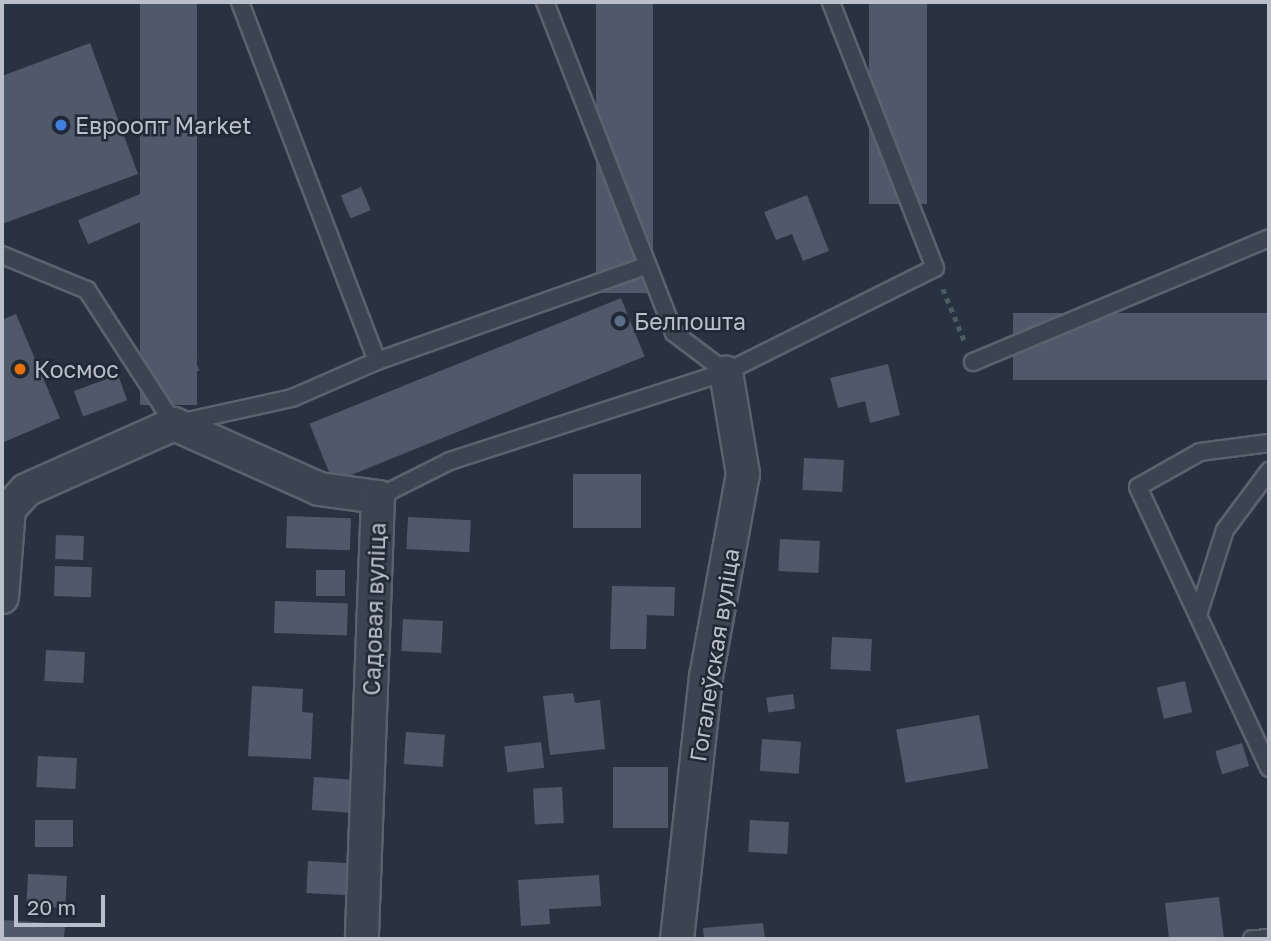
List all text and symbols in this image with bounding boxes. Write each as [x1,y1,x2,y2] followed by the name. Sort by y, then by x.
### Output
[75,111,251,139] place label: Евроопт Market
[53,117,69,133] marker: Евроопт Market
[634,307,746,335] place label: Белпошта
[612,313,628,329] marker: Белпошта
[34,355,119,383] place label: Космос
[12,361,28,377] marker: Космос
[357,522,391,696] street label: Садовая вуліца
[684,546,744,764] street label: Гогалеўская вуліца
[18,881,108,925] scale bar
[27,894,76,920] text: 20 m

